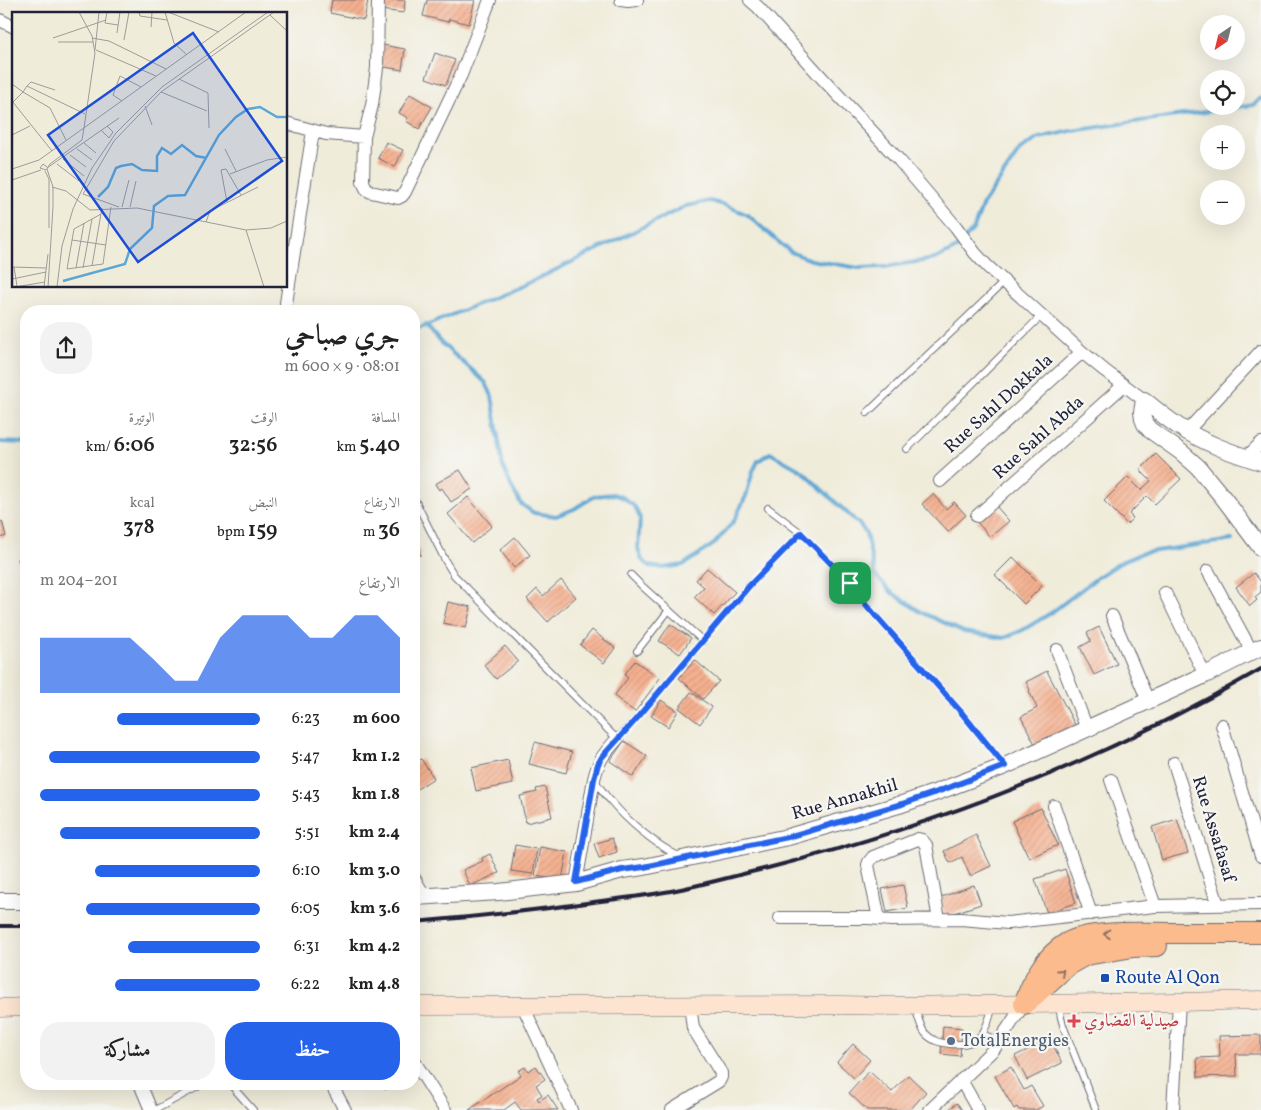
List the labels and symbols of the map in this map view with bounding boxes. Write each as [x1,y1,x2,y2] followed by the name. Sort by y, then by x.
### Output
[12,12,288,288] inset map
[1200,15,1245,60] north arrow
[939,348,1059,460] street label: Rue Sahl Dokkala
[988,390,1090,486] street label: Rue Sahl Abda
[829,562,871,604] pin
[789,773,901,827] street label: Rue Annakhil
[1185,773,1242,887] street label: Rue Assafasaf
[1103,929,1111,940] one-way arrow
[1115,966,1220,991] place label: Route Al Qon
[1056,969,1065,978] one-way arrow
[1099,972,1111,984] marker: Route Al Qon
[1084,1009,1179,1035] place label: صيدلية القضاوي
[1068,1015,1080,1027] marker: صيدلية القضاوي
[961,1029,1069,1054] place label: TotalEnergies
[945,1035,957,1047] marker: TotalEnergies

